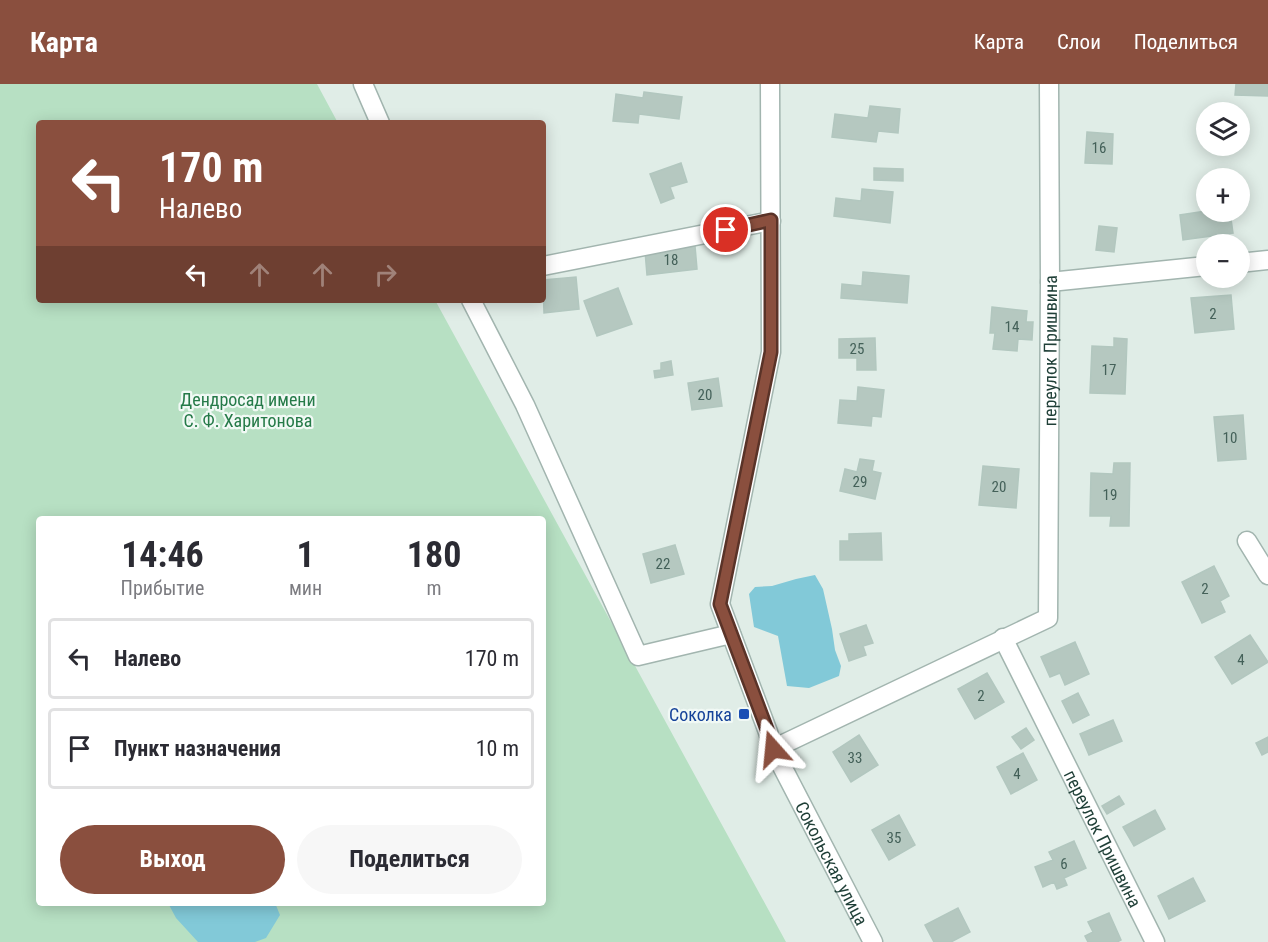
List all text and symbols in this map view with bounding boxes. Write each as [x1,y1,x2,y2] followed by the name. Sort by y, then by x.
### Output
[30,26,98,59] text: Карта
[974,30,1024,54] text: Карта
[1057,30,1101,54] text: Слои
[1134,30,1238,54] text: Поделиться
[1196,102,1250,288] map controls
[1196,102,1250,156] button: layers
[1092,139,1106,157] house number: 16
[159,143,264,192] text: 170 m
[60,144,138,222] icon: left
[1196,168,1250,222] button: +
[159,193,242,225] text: Налево
[700,204,751,255] pin
[709,213,742,246] icon: arrive
[1196,234,1250,288] button: −
[664,251,678,269] house number: 18
[180,258,213,291] icon: left
[243,258,276,291] icon: ahead
[306,258,339,291] icon: ahead
[369,258,402,291] icon: right
[1039,275,1061,426] street label: переулок Пришвина
[1209,305,1217,323] house number: 2
[1005,318,1019,336] house number: 14
[850,340,864,358] house number: 25
[1102,361,1116,379] house number: 17
[698,386,712,404] house number: 20
[180,389,316,431] park label: Дендросад имени С. Ф. Харитонова
[1223,429,1237,447] house number: 10
[853,473,867,491] house number: 29
[992,478,1006,496] house number: 20
[1103,486,1117,504] house number: 19
[121,534,204,576] text: 14:46
[296,534,315,576] text: 1
[407,534,461,576] text: 180
[656,555,670,573] house number: 22
[121,576,204,600] text: Прибытие
[289,576,322,600] text: мин
[427,576,442,600] text: m
[1201,580,1209,598] house number: 2
[63,642,96,675] icon: left
[114,646,181,671] text: Налево
[465,646,519,671] text: 170 m
[1237,651,1245,669] house number: 4
[977,687,985,705] house number: 2
[669,704,732,725] place label: Соколка
[737,707,751,721] marker: Соколка
[741,717,805,781] position arrow
[63,732,96,765] icon: arrive
[114,736,281,761] text: Пункт назначения
[476,736,519,761] text: 10 m
[848,749,862,767] house number: 33
[1013,765,1021,783] house number: 4
[1060,766,1146,911] street label: переулок Пришвина
[791,798,873,928] street label: Сокольская улица
[60,825,285,894] button: Выход
[297,825,522,894] button: Поделиться
[887,829,901,847] house number: 35
[1060,855,1068,873] house number: 6

